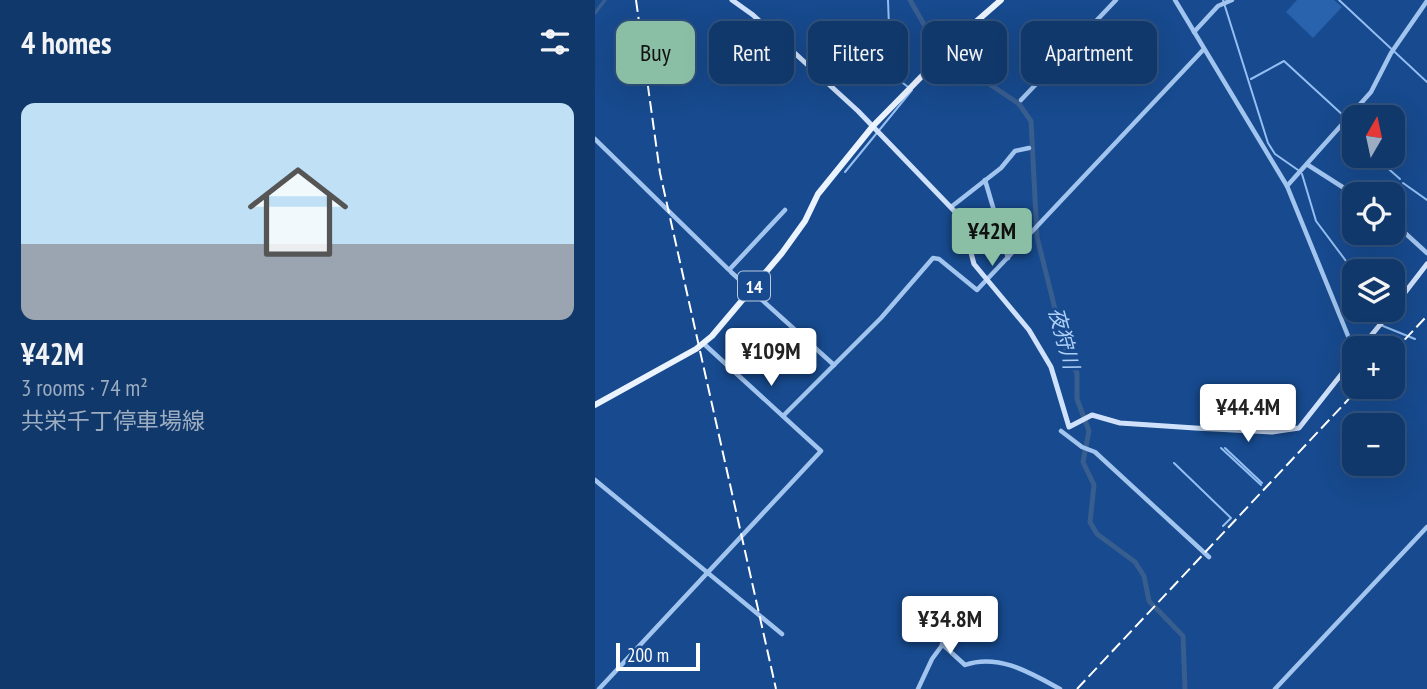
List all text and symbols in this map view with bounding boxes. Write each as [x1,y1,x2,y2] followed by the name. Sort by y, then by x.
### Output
[616,21,695,84] chip: Buy
[709,21,794,84] chip: Rent
[808,21,908,84] chip: Filters
[922,21,1007,84] chip: New
[1021,21,1157,84] chip: Apartment
[21,23,112,62] text: 4 homes
[536,23,574,61] icon: filters
[1342,105,1405,168] north arrow
[1342,105,1405,476] map controls
[235,149,361,275] icon: home
[1342,182,1405,245] button: locate
[951,208,1033,268] pin: ¥42M
[968,216,1016,245] text: ¥42M
[1342,259,1405,322] button: layers
[738,272,770,300] road number: 14
[1043,304,1086,374] water label: 夜狩川
[722,328,820,388] pin: ¥109M
[21,334,84,373] text: ¥42M
[741,336,801,365] text: ¥109M
[1342,336,1405,399] button: +
[21,373,148,402] text: 3 rooms · 74 m²
[1191,384,1305,444] pin: ¥44.4M
[1216,392,1280,421] text: ¥44.4M
[21,406,205,435] text: 共栄千丁停車場線
[1342,413,1405,476] button: −
[893,596,1007,656] pin: ¥34.8M
[918,604,982,633] text: ¥34.8M
[616,640,700,672] scale bar
[627,643,669,667] text: 200 m

